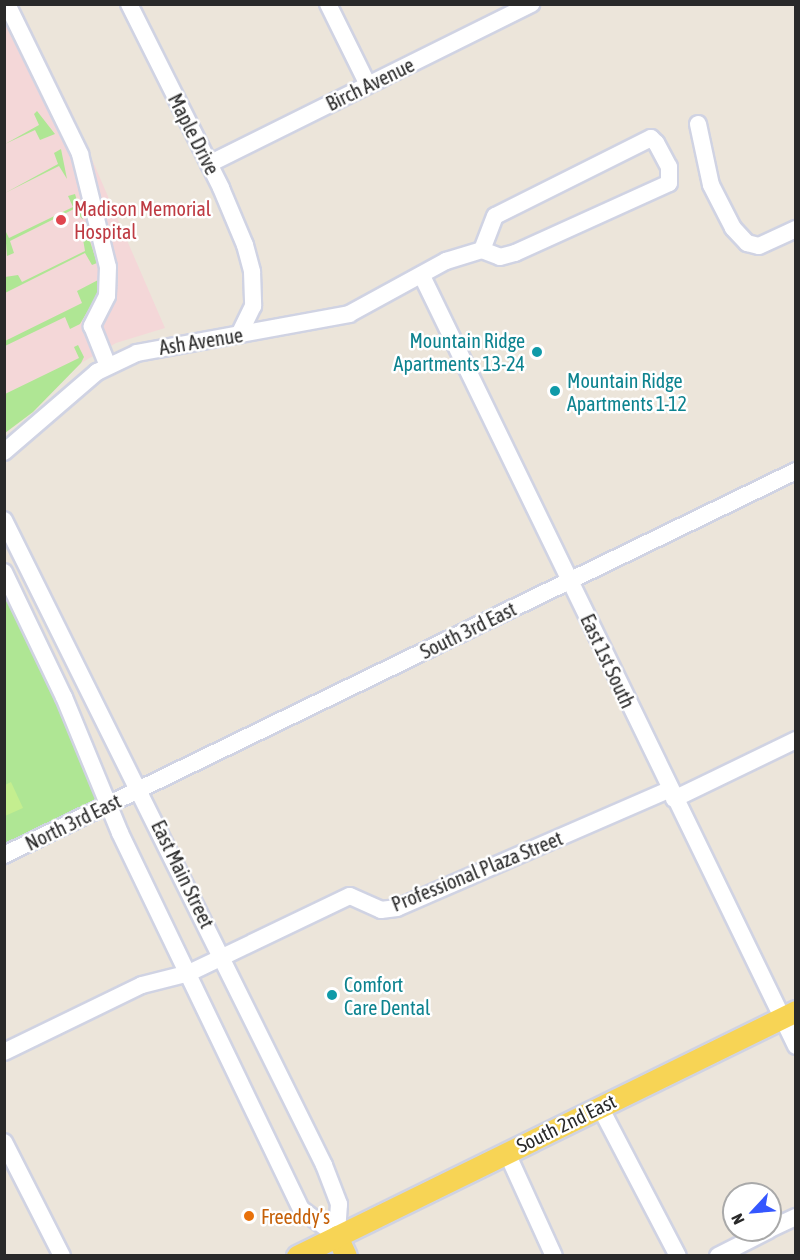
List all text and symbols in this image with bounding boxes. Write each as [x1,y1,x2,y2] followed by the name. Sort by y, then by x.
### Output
[322,52,418,116] street label: Birch Avenue
[163,89,225,179] street label: Maple Drive
[74,196,211,243] place label: Madison Memorial Hospital
[52,211,70,229] marker: Madison Memorial Hospital
[157,323,245,359] street label: Ash Avenue
[394,328,525,375] place label: Mountain Ridge Apartments 13-24
[530,345,544,359] marker: Mountain Ridge Apartments 13-24
[567,368,687,415] place label: Mountain Ridge Apartments 1-12
[548,384,562,398] marker: Mountain Ridge Apartments 1-12
[416,596,520,664] street label: South 3rd East
[576,610,640,712] street label: East 1st South
[21,789,125,855] street label: North 3rd East
[147,816,219,932] street label: East Main Street
[388,826,566,916] street label: Professional Plaza Street
[344,972,430,1019] place label: Comfort Care Dental
[325,988,339,1002] marker: Comfort Care Dental
[512,1089,620,1157] street label: South 2nd East
[722,1182,782,1242] north arrow
[261,1204,330,1228] place label: Freeddy’s
[242,1209,256,1223] marker: Freeddy’s
[727,1211,748,1227] text: N

